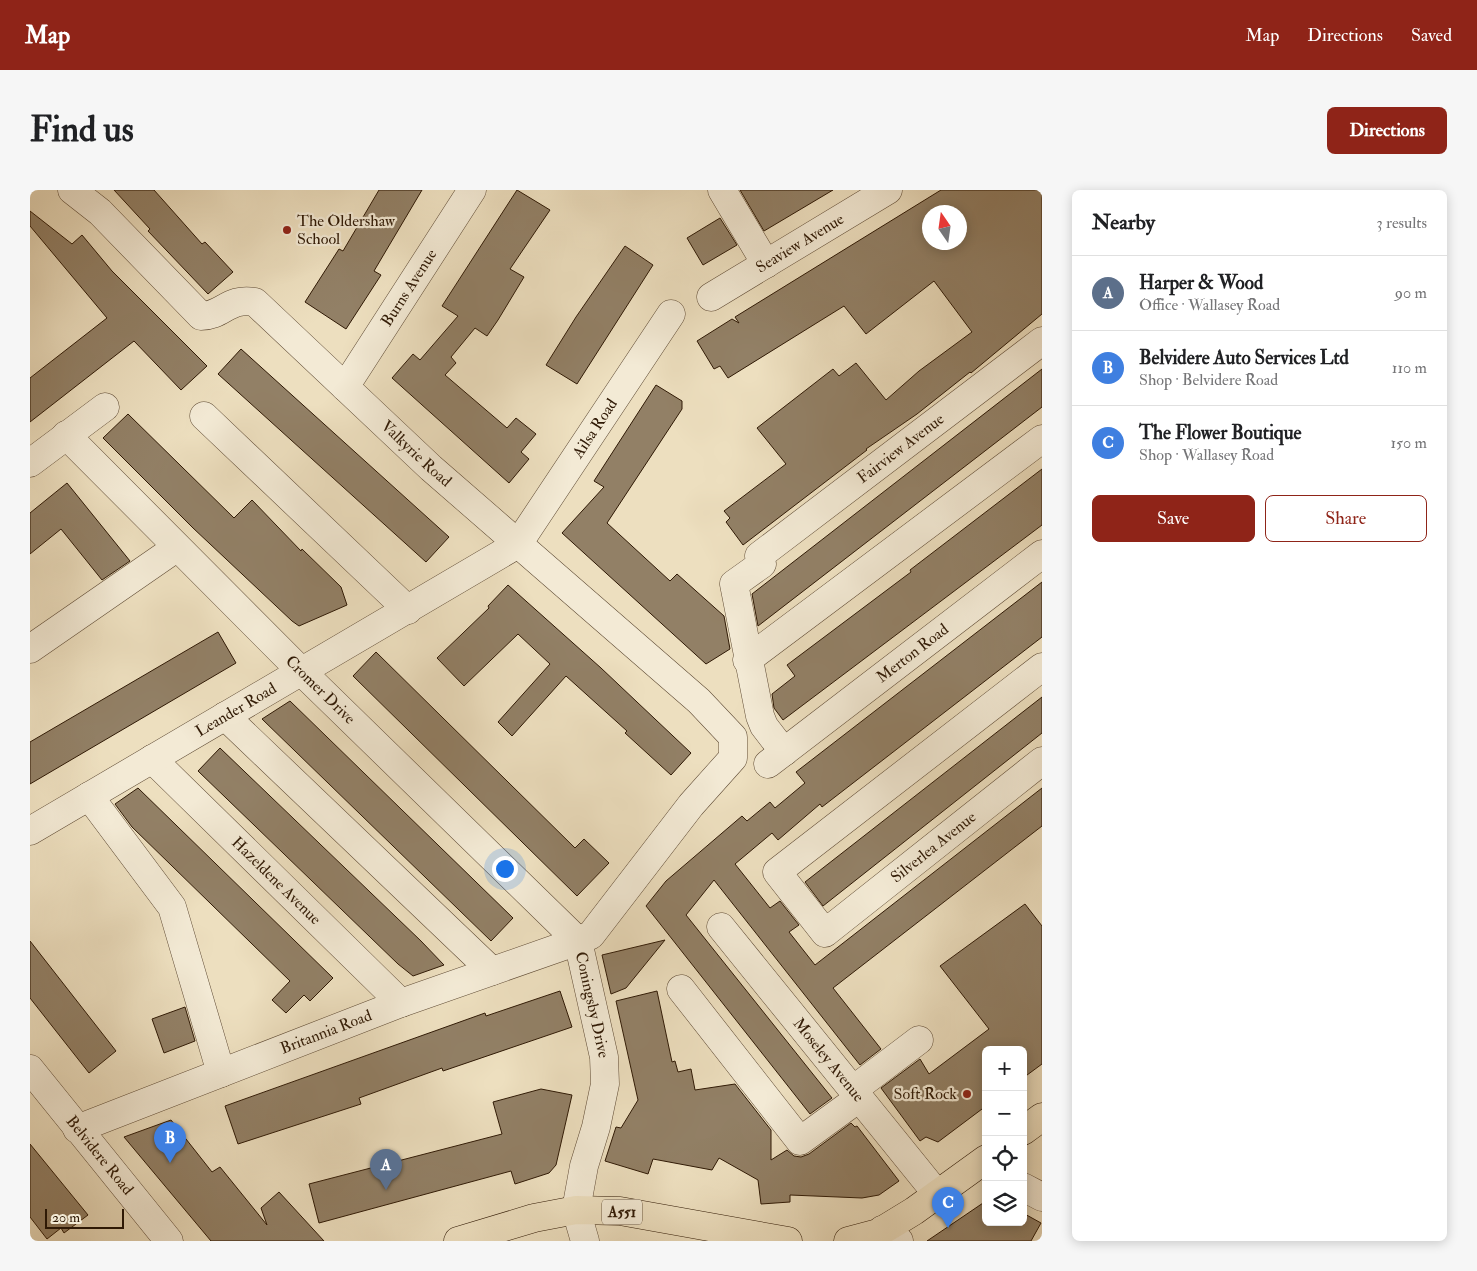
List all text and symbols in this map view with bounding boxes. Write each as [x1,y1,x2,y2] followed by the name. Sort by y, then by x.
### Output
[25,20,70,51] text: Map
[1246,24,1279,47] text: Map
[1307,24,1383,47] text: Directions
[1411,24,1452,47] text: Saved
[1327,107,1447,154] button: Directions
[30,108,134,152] text: Find us
[922,205,967,250] north arrow
[752,209,848,277] street label: Seaview Avenue
[1092,209,1155,236] text: Nearby
[297,211,396,249] place label: The Oldershaw School
[1376,213,1427,233] text: 3 results
[281,224,293,236] marker: The Oldershaw School
[377,245,441,330] street label: Burns Avenue
[1139,271,1263,295] text: Harper & Wood
[1103,283,1113,303] text: A
[1395,283,1427,303] text: 90 m
[1139,295,1280,315] text: Office · Wallasey Road
[1139,346,1349,370] text: Belvidere Auto Services Ltd
[1103,358,1113,378] text: B
[1392,358,1427,378] text: 110 m
[1139,370,1278,390] text: Shop · Belvidere Road
[567,395,622,463] street label: Ailsa Road
[853,409,948,488] street label: Fairview Avenue
[377,416,456,491] street label: Valkyrie Road
[1139,421,1302,445] text: The Flower Boutique
[1102,433,1114,453] text: C
[1390,433,1427,453] text: 150 m
[1139,445,1274,465] text: Shop · Wallasey Road
[1092,495,1255,542] button: Save
[1265,495,1427,542] button: Share
[872,619,953,687] street label: Merton Road
[281,651,360,729] street label: Cromer Drive
[192,678,280,741] street label: Leander Road
[887,807,980,887] street label: Silverlea Avenue
[227,833,325,929] street label: Hazeldene Avenue
[492,856,518,882] your location
[571,950,614,1060] street label: Coningsby Drive
[277,1005,375,1059] street label: Britannia Road
[789,1014,869,1106] street label: Moseley Avenue
[982,1046,1027,1226] map controls
[982,1046,1027,1091] button: +
[894,1084,957,1104] place label: Soft Rock
[961,1088,973,1100] marker: Soft Rock
[982,1091,1027,1136] button: −
[62,1112,138,1199] street label: Belvidere Road
[154,1122,186,1163] pin: B
[982,1136,1027,1181] button: locate
[370,1149,402,1190] pin: A
[982,1181,1027,1226] button: layers
[932,1187,964,1228] pin: C
[602,1200,642,1224] road number: A551
[45,1206,124,1229] scale bar
[52,1209,80,1226] text: 20 m

